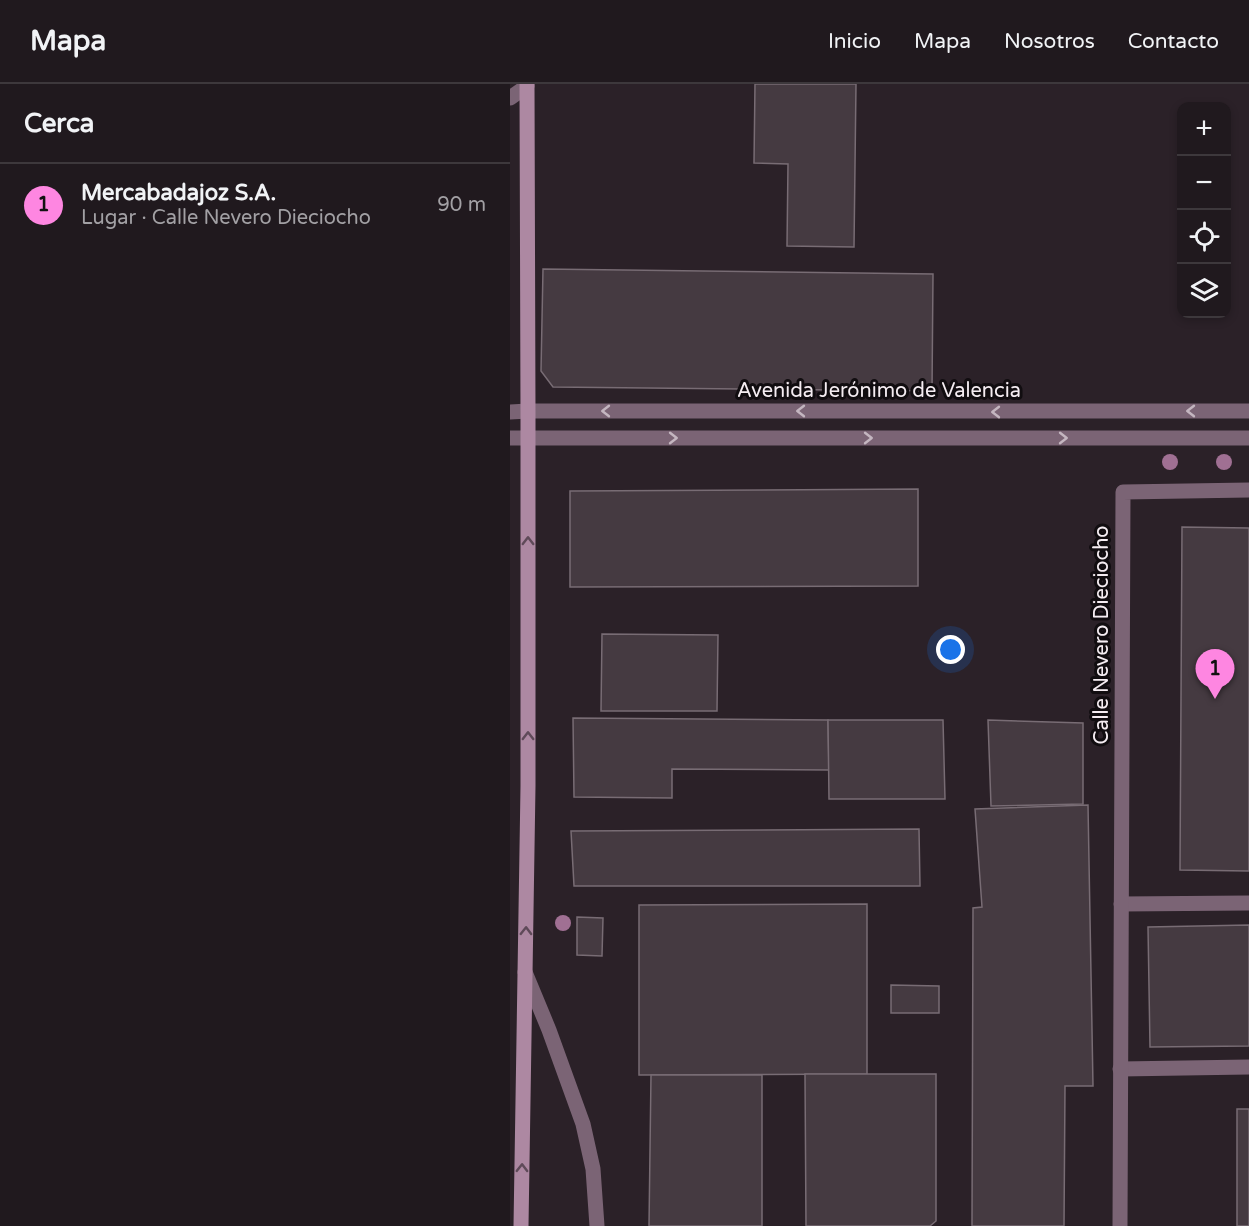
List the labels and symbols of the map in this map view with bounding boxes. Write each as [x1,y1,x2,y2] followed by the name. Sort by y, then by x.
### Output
[737,379,1021,403] street label: Avenida Jerónimo de Valencia
[601,405,610,417] one-way arrow
[796,405,805,417] one-way arrow
[1186,405,1195,417] one-way arrow
[991,406,1000,418] one-way arrow
[669,432,678,444] one-way arrow
[864,432,873,444] one-way arrow
[1059,432,1068,444] one-way arrow
[1090,525,1114,745] street label: Calle Nevero Dieciocho
[522,536,534,545] one-way arrow
[936,635,965,664] your location
[1196,650,1234,699] pin: 1
[522,731,534,740] one-way arrow
[519,926,532,935] one-way arrow
[516,1163,528,1172] one-way arrow

